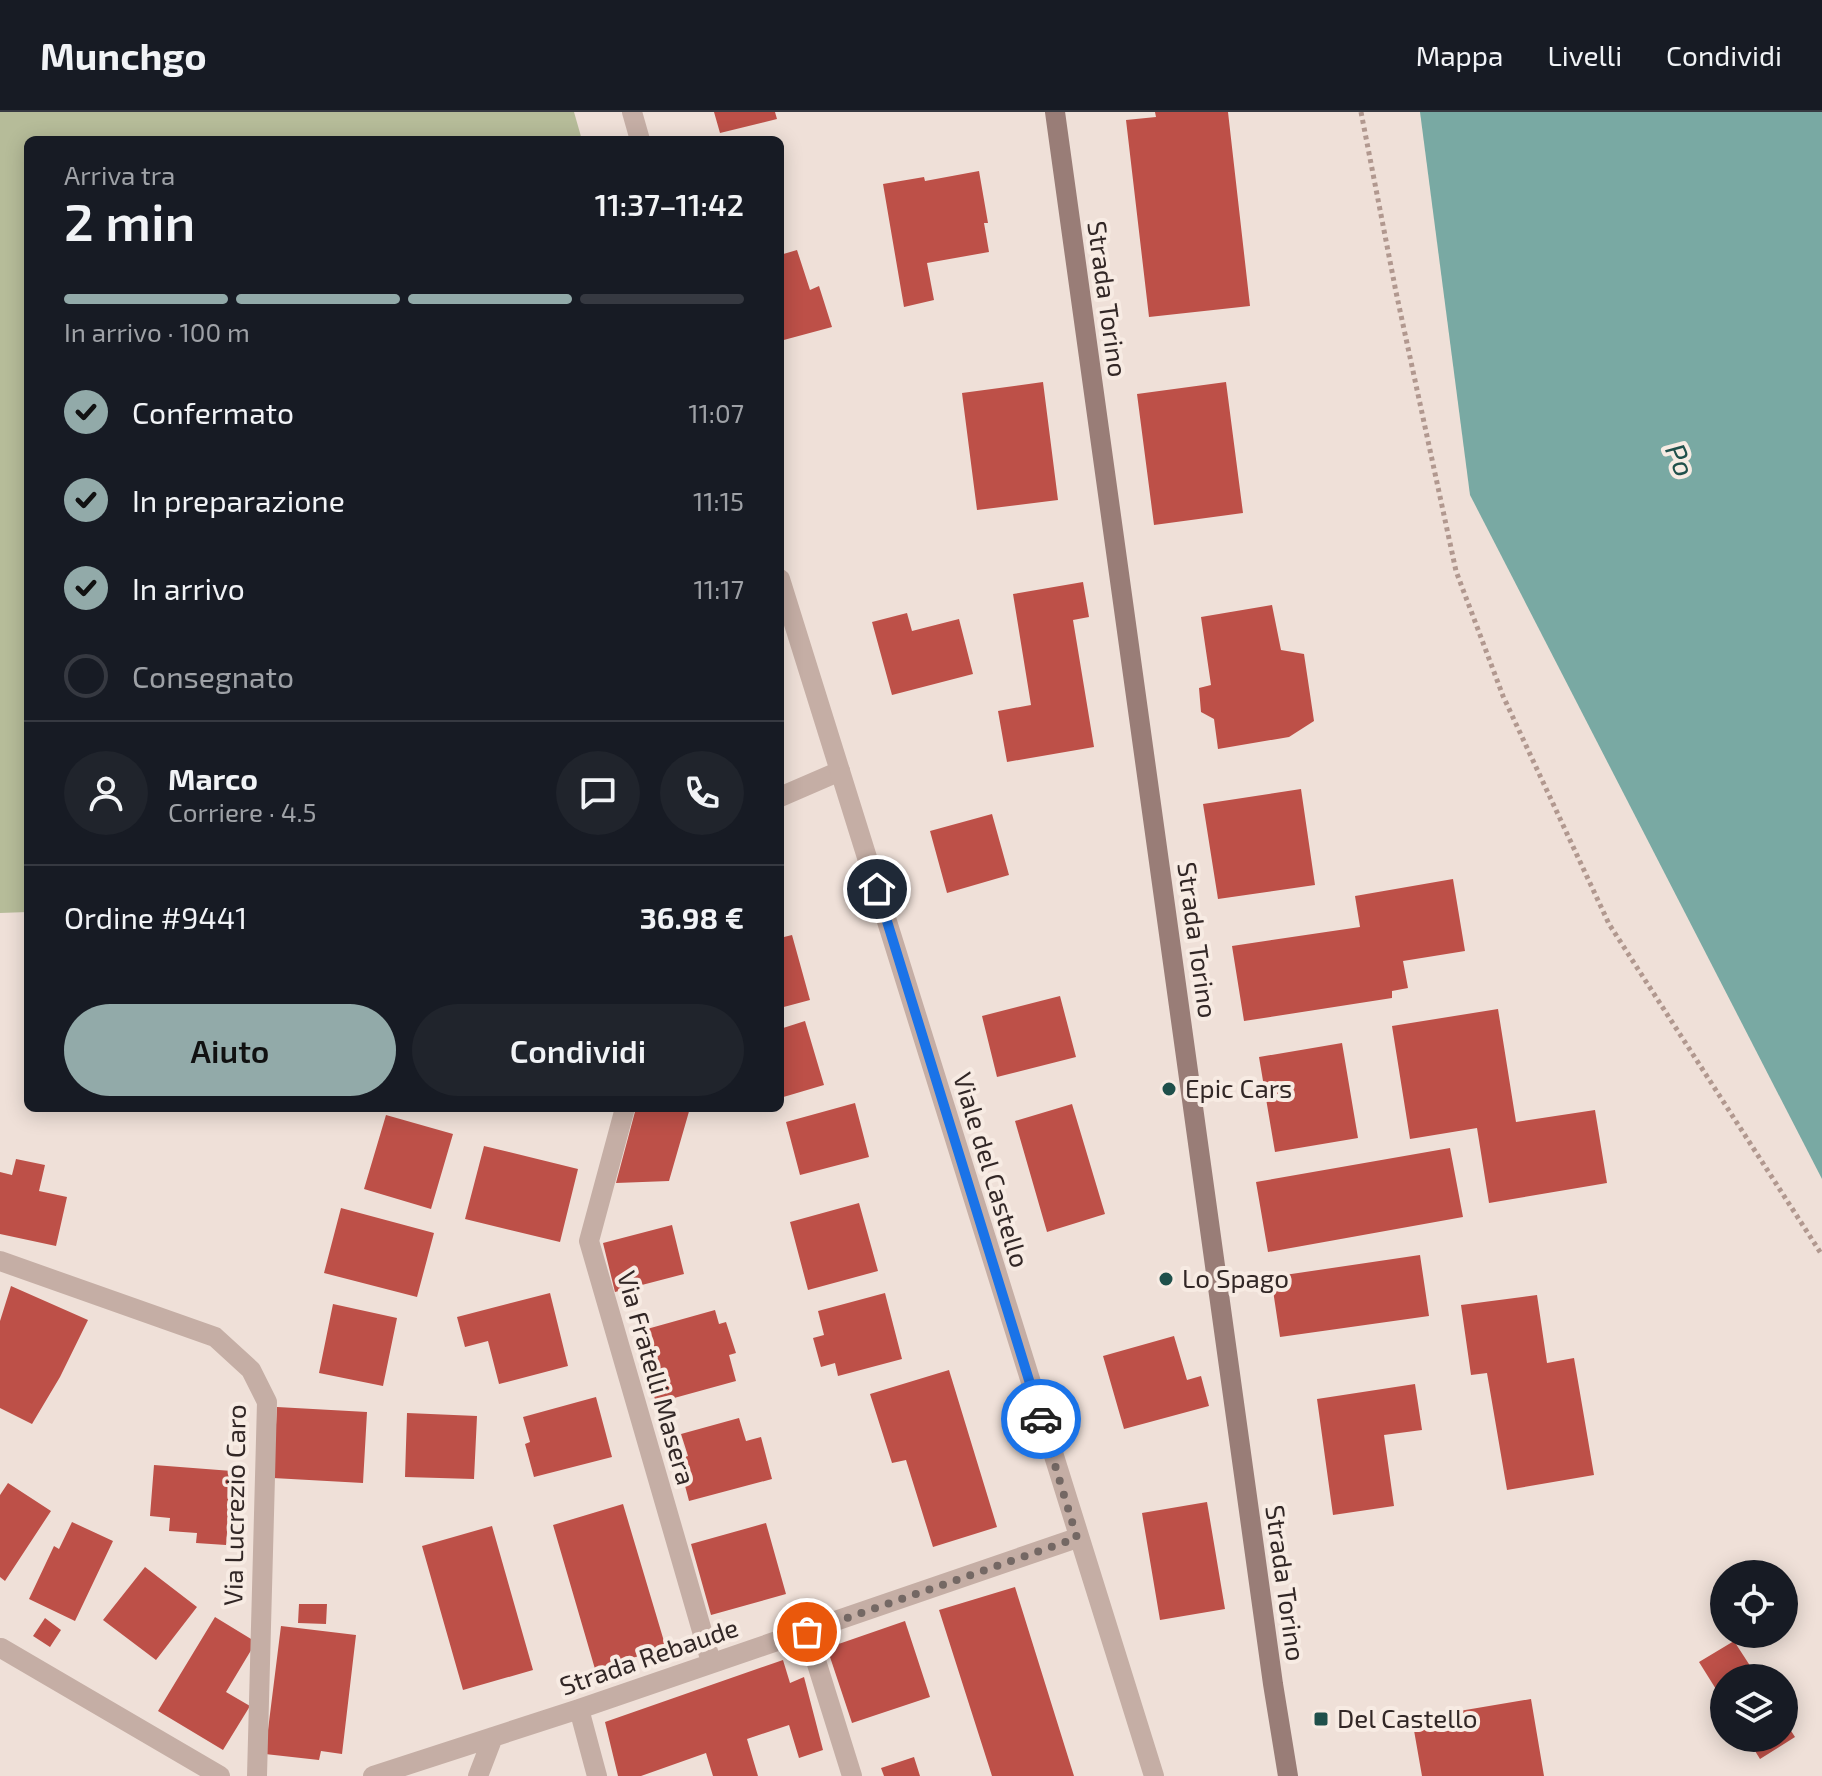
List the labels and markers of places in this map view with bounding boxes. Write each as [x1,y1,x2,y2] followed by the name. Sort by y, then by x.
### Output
[843,855,911,923] pin
[1185,1072,1292,1103] place label: Epic Cars
[1160,1080,1178,1098] marker: Epic Cars
[1182,1262,1289,1293] place label: Lo Spago
[1157,1270,1175,1288] marker: Lo Spago
[773,1598,841,1666] pin
[1337,1702,1477,1733] place label: Del Castello
[1312,1710,1330,1728] marker: Del Castello

